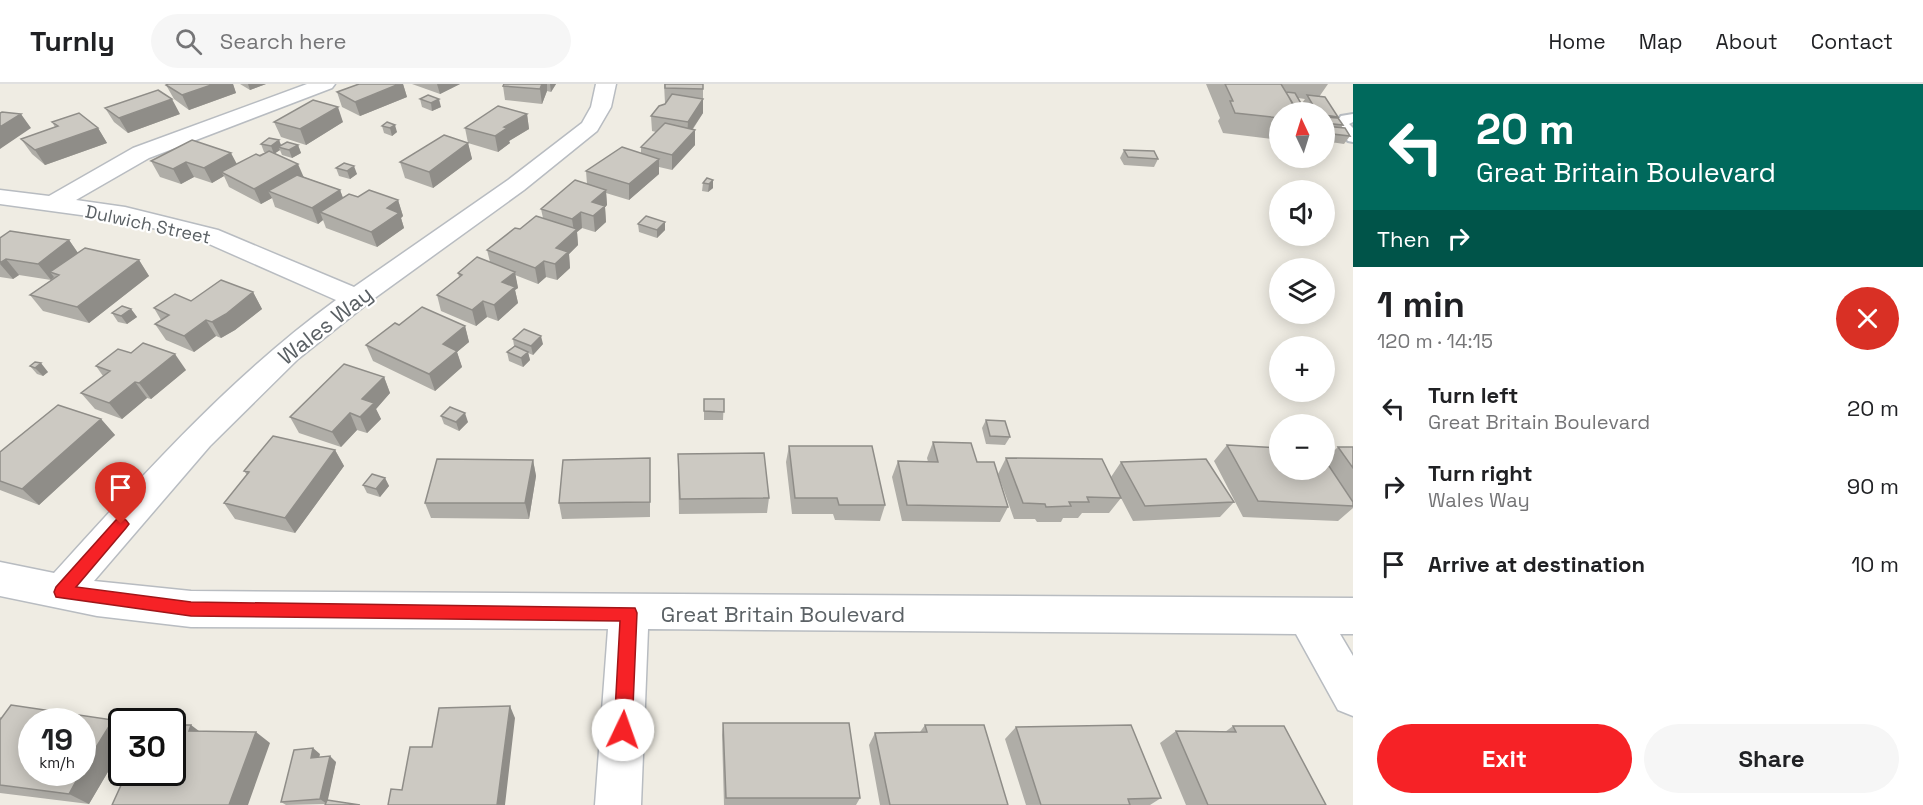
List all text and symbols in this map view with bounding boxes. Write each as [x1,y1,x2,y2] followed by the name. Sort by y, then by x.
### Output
[151,14,571,68] search box
[30,23,115,59] text: Turnly
[172,25,205,58] icon: search
[220,27,347,55] text: Search here
[1548,28,1606,55] text: Home
[1639,28,1683,55] text: Map
[1716,28,1778,55] text: About
[1811,28,1893,55] text: Contact
[1269,102,1335,168] north arrow
[1269,102,1335,480] map controls
[1476,103,1575,156] text: 20 m
[1377,108,1455,186] icon: left
[1476,155,1776,190] text: Great Britain Boulevard
[1269,180,1335,246] button: sound
[83,199,213,249] street label: Dulwich Street
[1442,222,1475,255] icon: right
[1377,225,1430,253] text: Then
[1269,258,1335,324] button: layers
[272,279,378,371] street label: Wales Way
[1377,282,1465,328] text: 1 min
[1836,287,1899,350] button: close
[1377,328,1493,354] text: 120 m · 14:15
[1269,336,1335,402] button: +
[1428,381,1518,409] text: Turn left
[1377,392,1410,425] icon: left
[1847,394,1899,422] text: 20 m
[1428,409,1650,435] text: Great Britain Boulevard
[1269,414,1335,480] button: −
[1428,459,1533,487] text: Turn right
[95,462,146,524] pin
[1377,470,1410,503] icon: right
[104,471,137,504] icon: arrive
[1847,472,1899,500] text: 90 m
[1428,487,1530,513] text: Wales Way
[1377,548,1410,581] icon: arrive
[1428,550,1645,578] text: Arrive at destination
[1851,550,1899,578] text: 10 m
[661,600,905,628] street label: Great Britain Boulevard
[591,698,655,762] position arrow
[108,708,186,786] speed limit sign: 30
[41,720,73,759] text: 19
[1377,724,1632,793] button: Exit
[1644,724,1899,793] button: Share
[39,753,75,772] text: km/h

